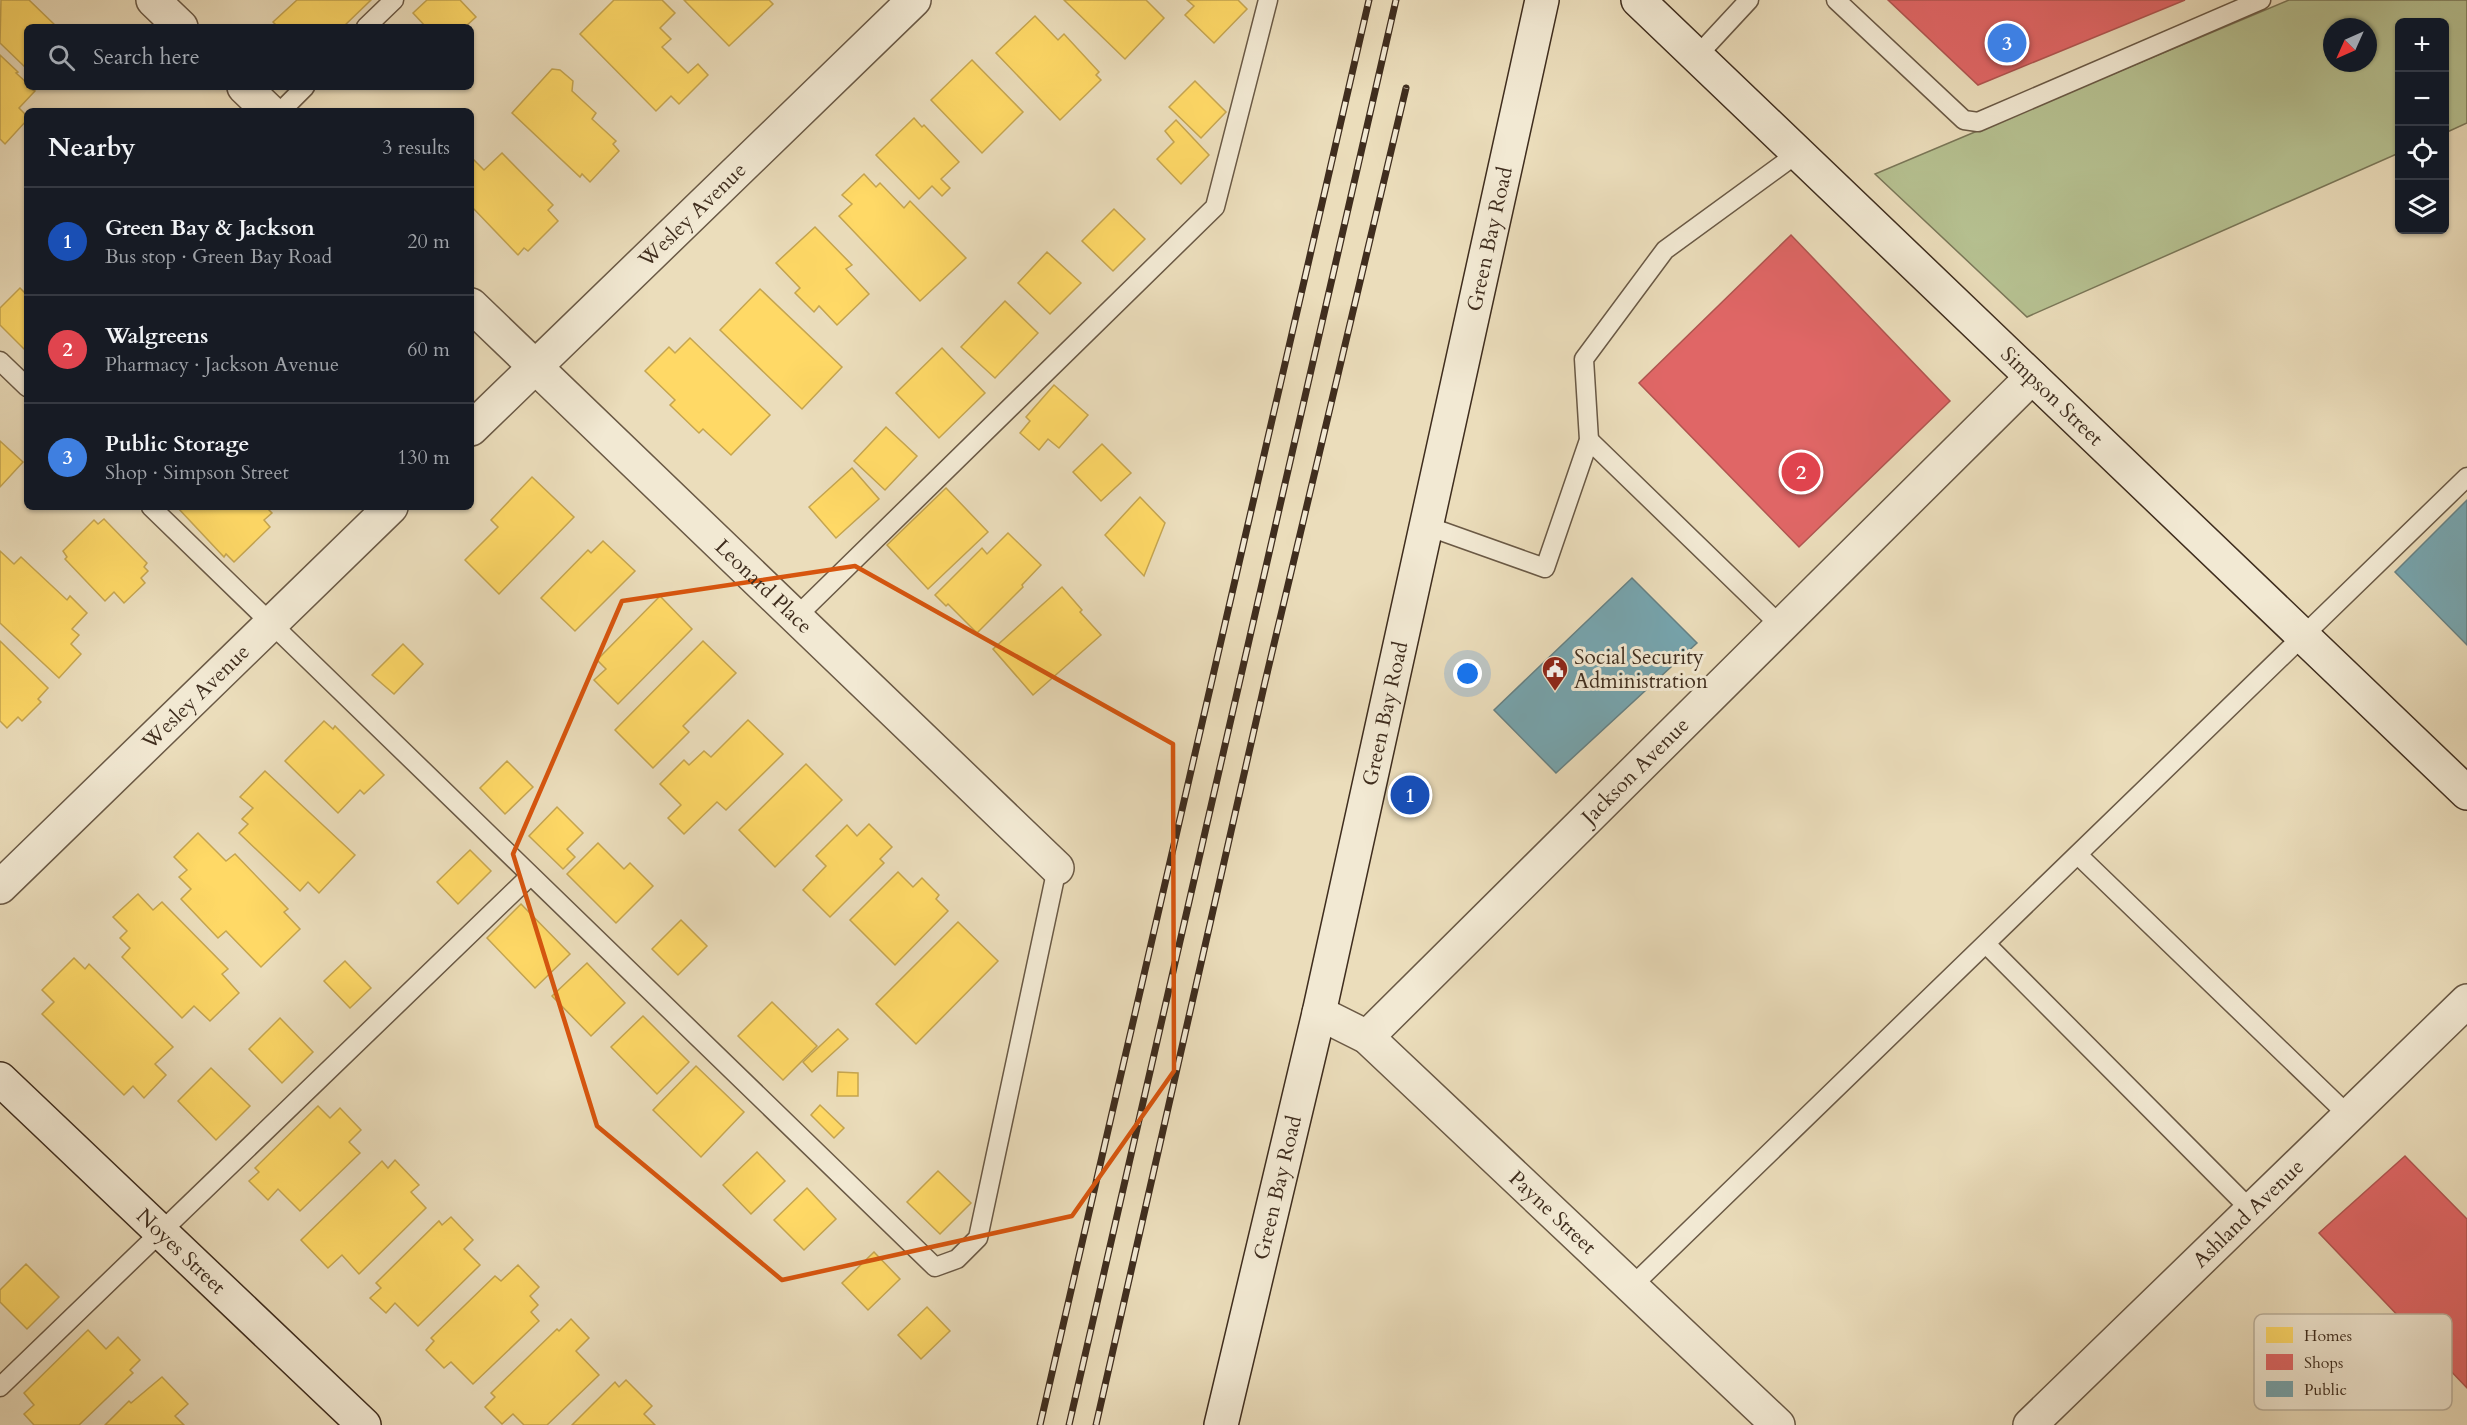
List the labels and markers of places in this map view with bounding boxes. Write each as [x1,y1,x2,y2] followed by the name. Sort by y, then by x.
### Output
[1988,20,2026,66] pin: 3
[1782,450,1820,494] pin: 2
[1574,643,1708,696] place label: Social Security Administration
[1540,654,1570,692] public building icon: Social Security Administration
[1390,772,1430,818] pin: 1

